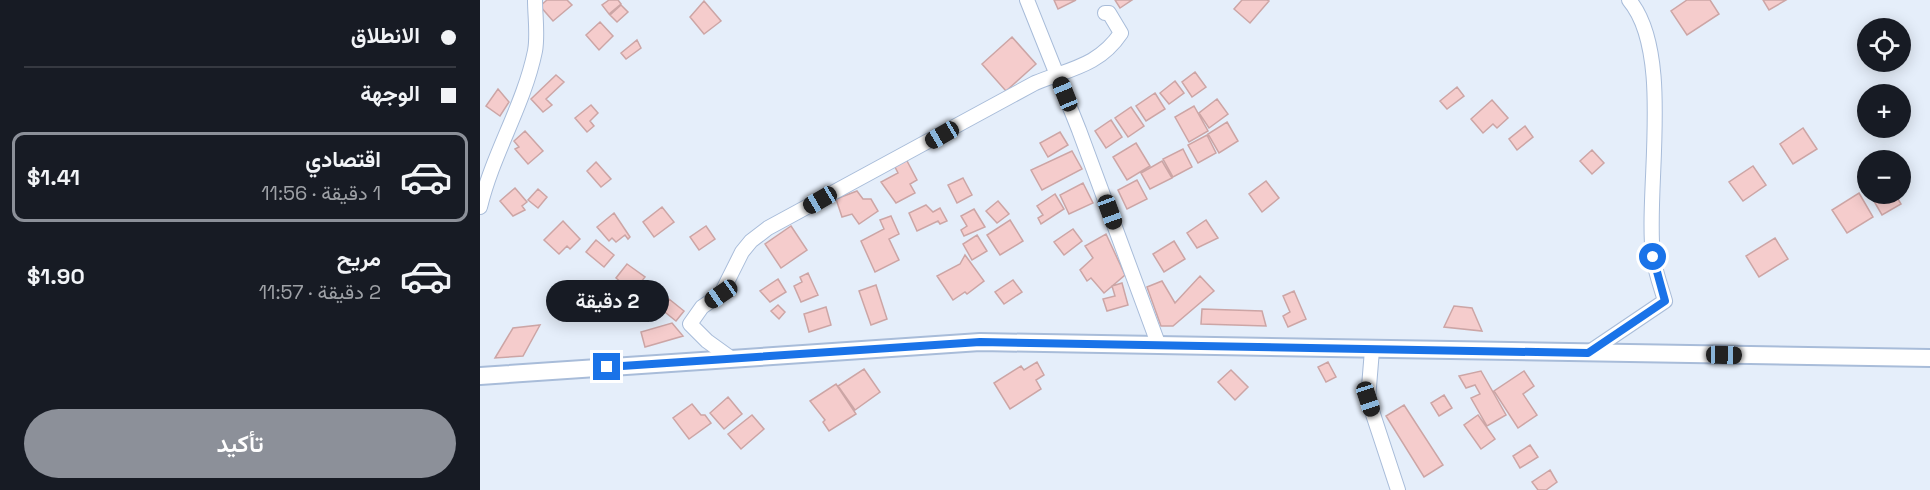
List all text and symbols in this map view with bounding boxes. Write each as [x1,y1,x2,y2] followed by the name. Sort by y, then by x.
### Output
[1857,18,1911,204] map controls
[1857,18,1911,72] button: locate
[351,21,420,49] text: الانطلاق
[1050,74,1080,114] car
[360,79,420,107] text: الوجهة
[1857,84,1911,138] button: +
[922,118,962,152] car
[305,145,381,173] text: اقتصادي
[399,150,453,204] icon: car
[1857,150,1911,204] button: −
[27,163,80,191] text: $1.41
[261,180,381,206] text: 1 دقيقة · 11:56
[800,183,840,217] car
[1095,192,1125,232] car
[1639,243,1666,270] route start
[337,244,381,272] text: مريح
[399,249,453,303] icon: car
[27,262,85,290] text: $1.90
[701,276,741,312] car
[259,279,381,305] text: 2 دقيقة · 11:57
[546,280,668,322] callout: 2 دقيقة
[576,288,639,314] text: 2 دقيقة
[1706,346,1742,364] car
[593,353,620,380] route end
[1354,379,1382,419] car
[24,409,456,478] button: تأكيد

